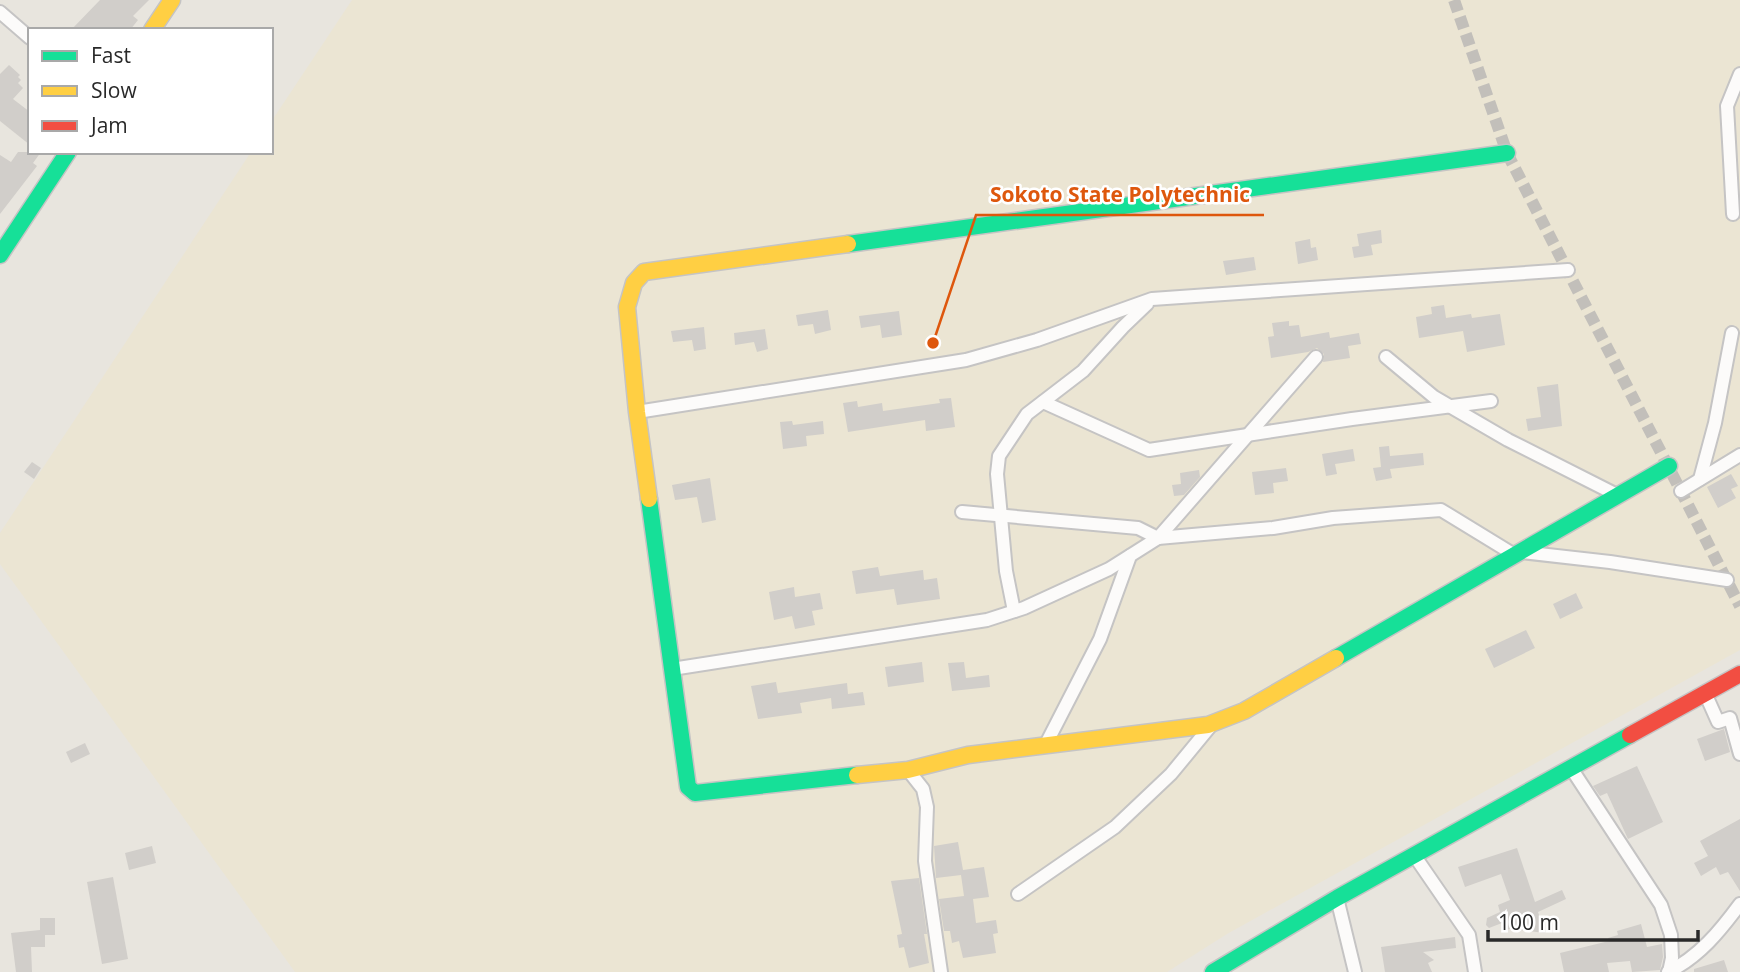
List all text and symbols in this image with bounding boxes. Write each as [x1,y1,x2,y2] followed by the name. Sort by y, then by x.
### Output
[28,28,273,154] legend
[91,41,131,69] text: Fast
[91,76,137,104] text: Slow
[89,111,128,139] text: Jam
[976,173,1264,215] callout: Sokoto State Polytechnic
[990,180,1250,208] text: Sokoto State Polytechnic
[1488,898,1698,942] scale bar
[1498,908,1559,936] text: 100 m

